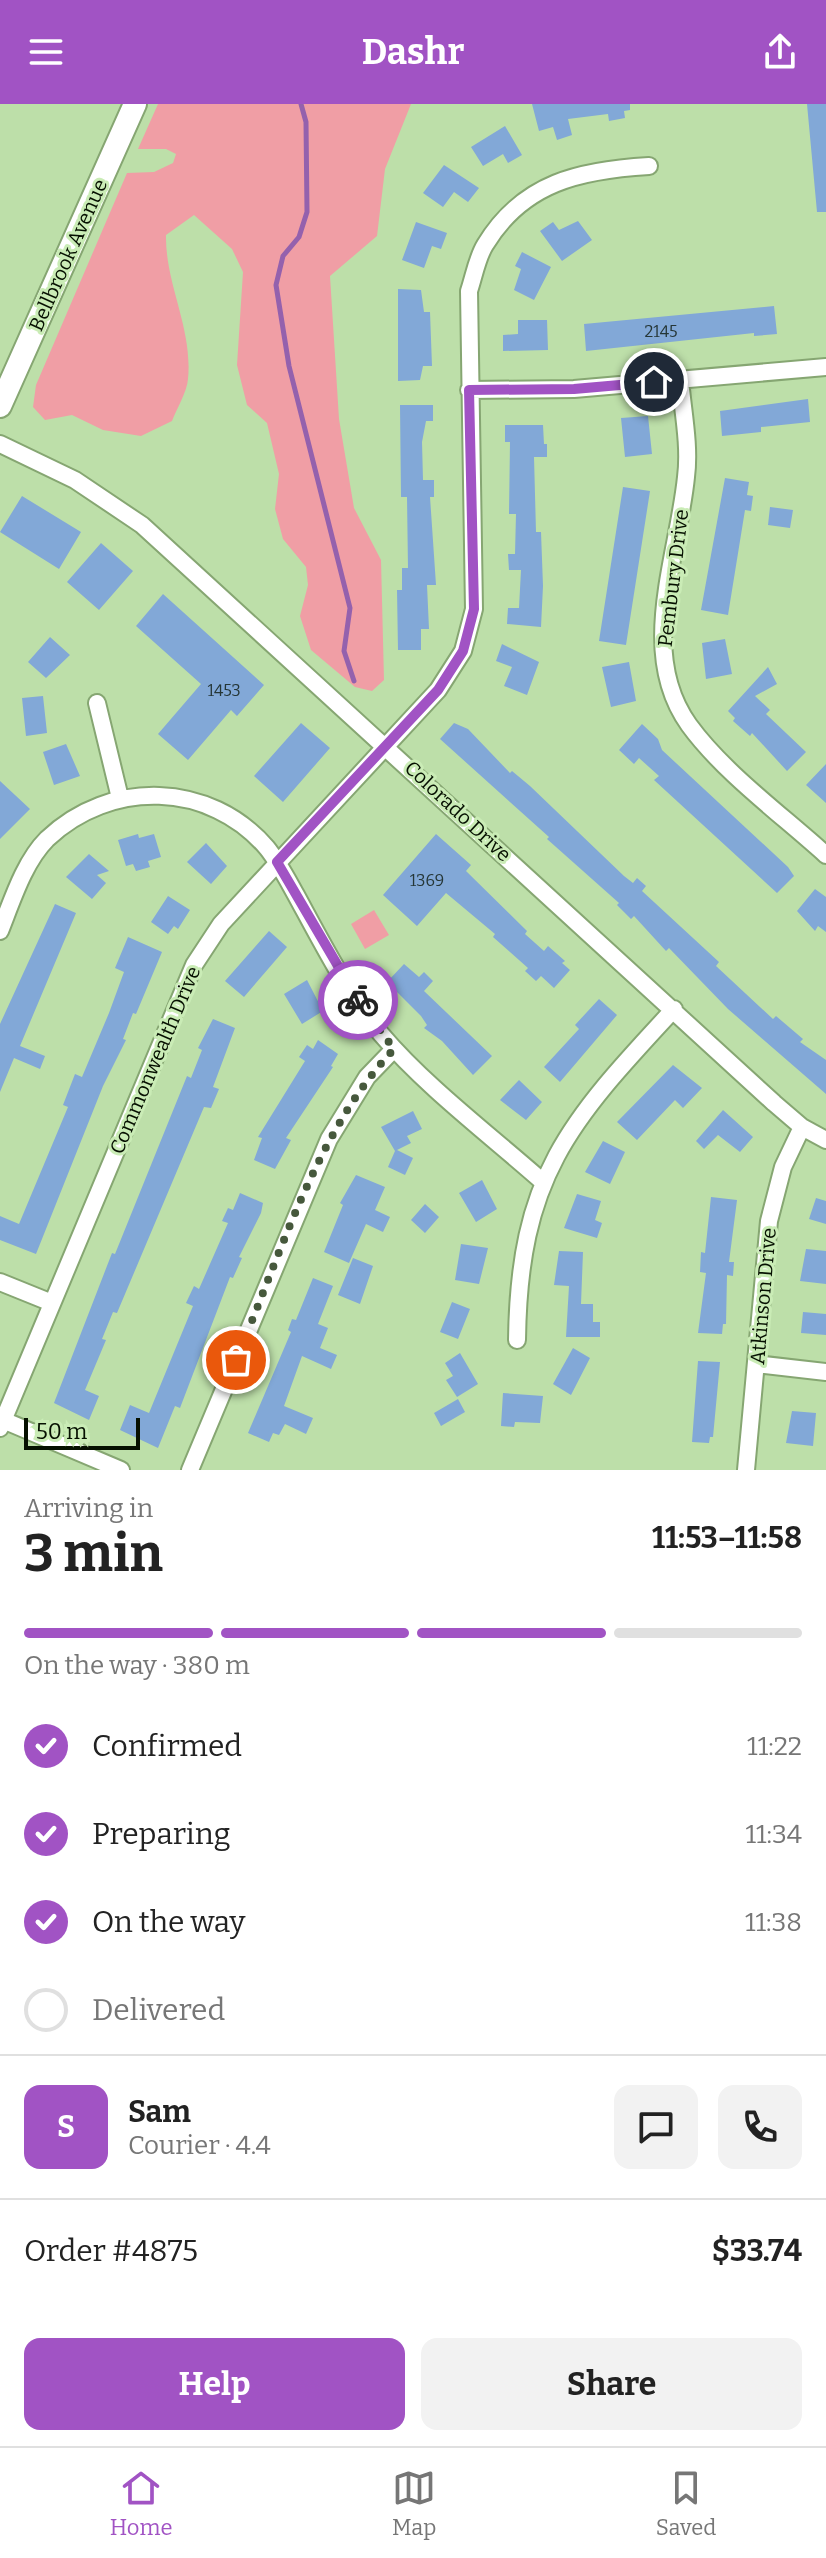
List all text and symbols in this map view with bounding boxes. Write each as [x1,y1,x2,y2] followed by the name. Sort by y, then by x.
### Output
[24,30,68,74] icon: menu
[362,30,464,74] text: Dashr
[758,30,802,74] icon: share
[24,175,112,335] street label: Bellbrook Avenue
[644,322,678,341] house number: 2145
[620,348,688,416] pin
[632,360,676,404] icon: home
[653,508,693,648] street label: Pembury Drive
[207,681,241,700] house number: 1453
[400,756,516,866] street label: Colorado Drive
[410,871,444,890] house number: 1369
[318,960,398,1040] courier
[105,962,205,1158] street label: Commonwealth Drive
[336,978,380,1022] icon: bike
[745,1227,781,1365] street label: Atkinson Drive
[202,1326,270,1394] pin
[214,1338,258,1382] icon: bag
[24,1414,140,1450] scale bar
[36,1418,87,1445] text: 50 m
[24,1493,153,1524] text: Arriving in
[652,1520,802,1556] text: 11:53–11:58
[24,1522,163,1585] text: 3 min
[24,1650,250,1681] text: On the way · 380 m
[24,1724,68,1768] icon: check
[92,1728,242,1764] text: Confirmed
[747,1731,802,1762] text: 11:22
[24,1812,68,1856] icon: check
[92,1816,230,1852] text: Preparing
[745,1819,802,1850] text: 11:34
[24,1900,68,1944] icon: check
[92,1904,245,1940] text: On the way
[745,1907,802,1938] text: 11:38
[92,1992,225,2028] text: Delivered
[614,2085,698,2169] button: chat
[718,2085,802,2169] button: phone
[128,2094,191,2130] text: Sam
[57,2109,75,2145] text: S
[128,2130,271,2161] text: Courier · 4.4
[24,2233,198,2269] text: Order #4875
[712,2233,802,2269] text: $33.74
[24,2338,405,2430] button: Help
[421,2338,802,2430] button: Share
[110,2466,173,2541] tab: Home
[392,2466,436,2541] tab: Map
[656,2466,716,2541] tab: Saved

